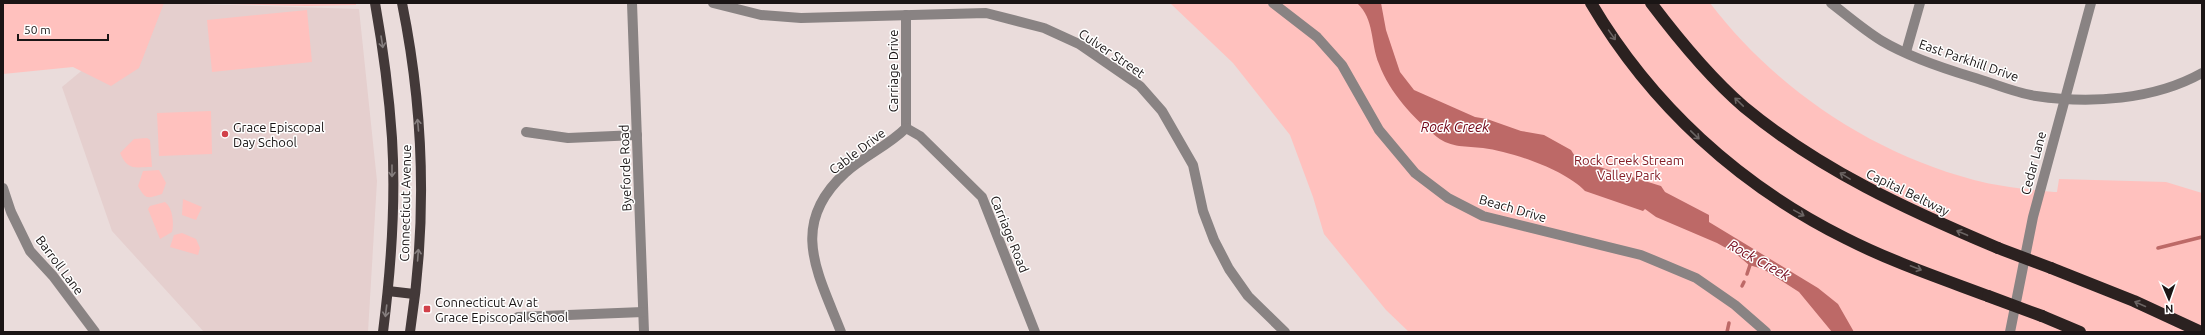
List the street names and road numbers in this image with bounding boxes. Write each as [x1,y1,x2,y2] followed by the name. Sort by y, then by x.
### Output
[1076,26,1148,80] street label: Culver Street
[886,30,900,112] street label: Carriage Drive
[1917,36,2021,84] street label: East Parkhill Drive
[616,124,634,212] street label: Byeforde Road
[826,125,888,177] street label: Cable Drive
[2018,130,2048,196] street label: Cedar Lane
[397,144,413,262] street label: Connecticut Avenue
[1864,166,1952,218] street label: Capital Beltway
[1478,192,1548,224] street label: Beach Drive
[988,193,1032,275] street label: Carriage Road
[33,233,87,297] street label: Barroll Lane

